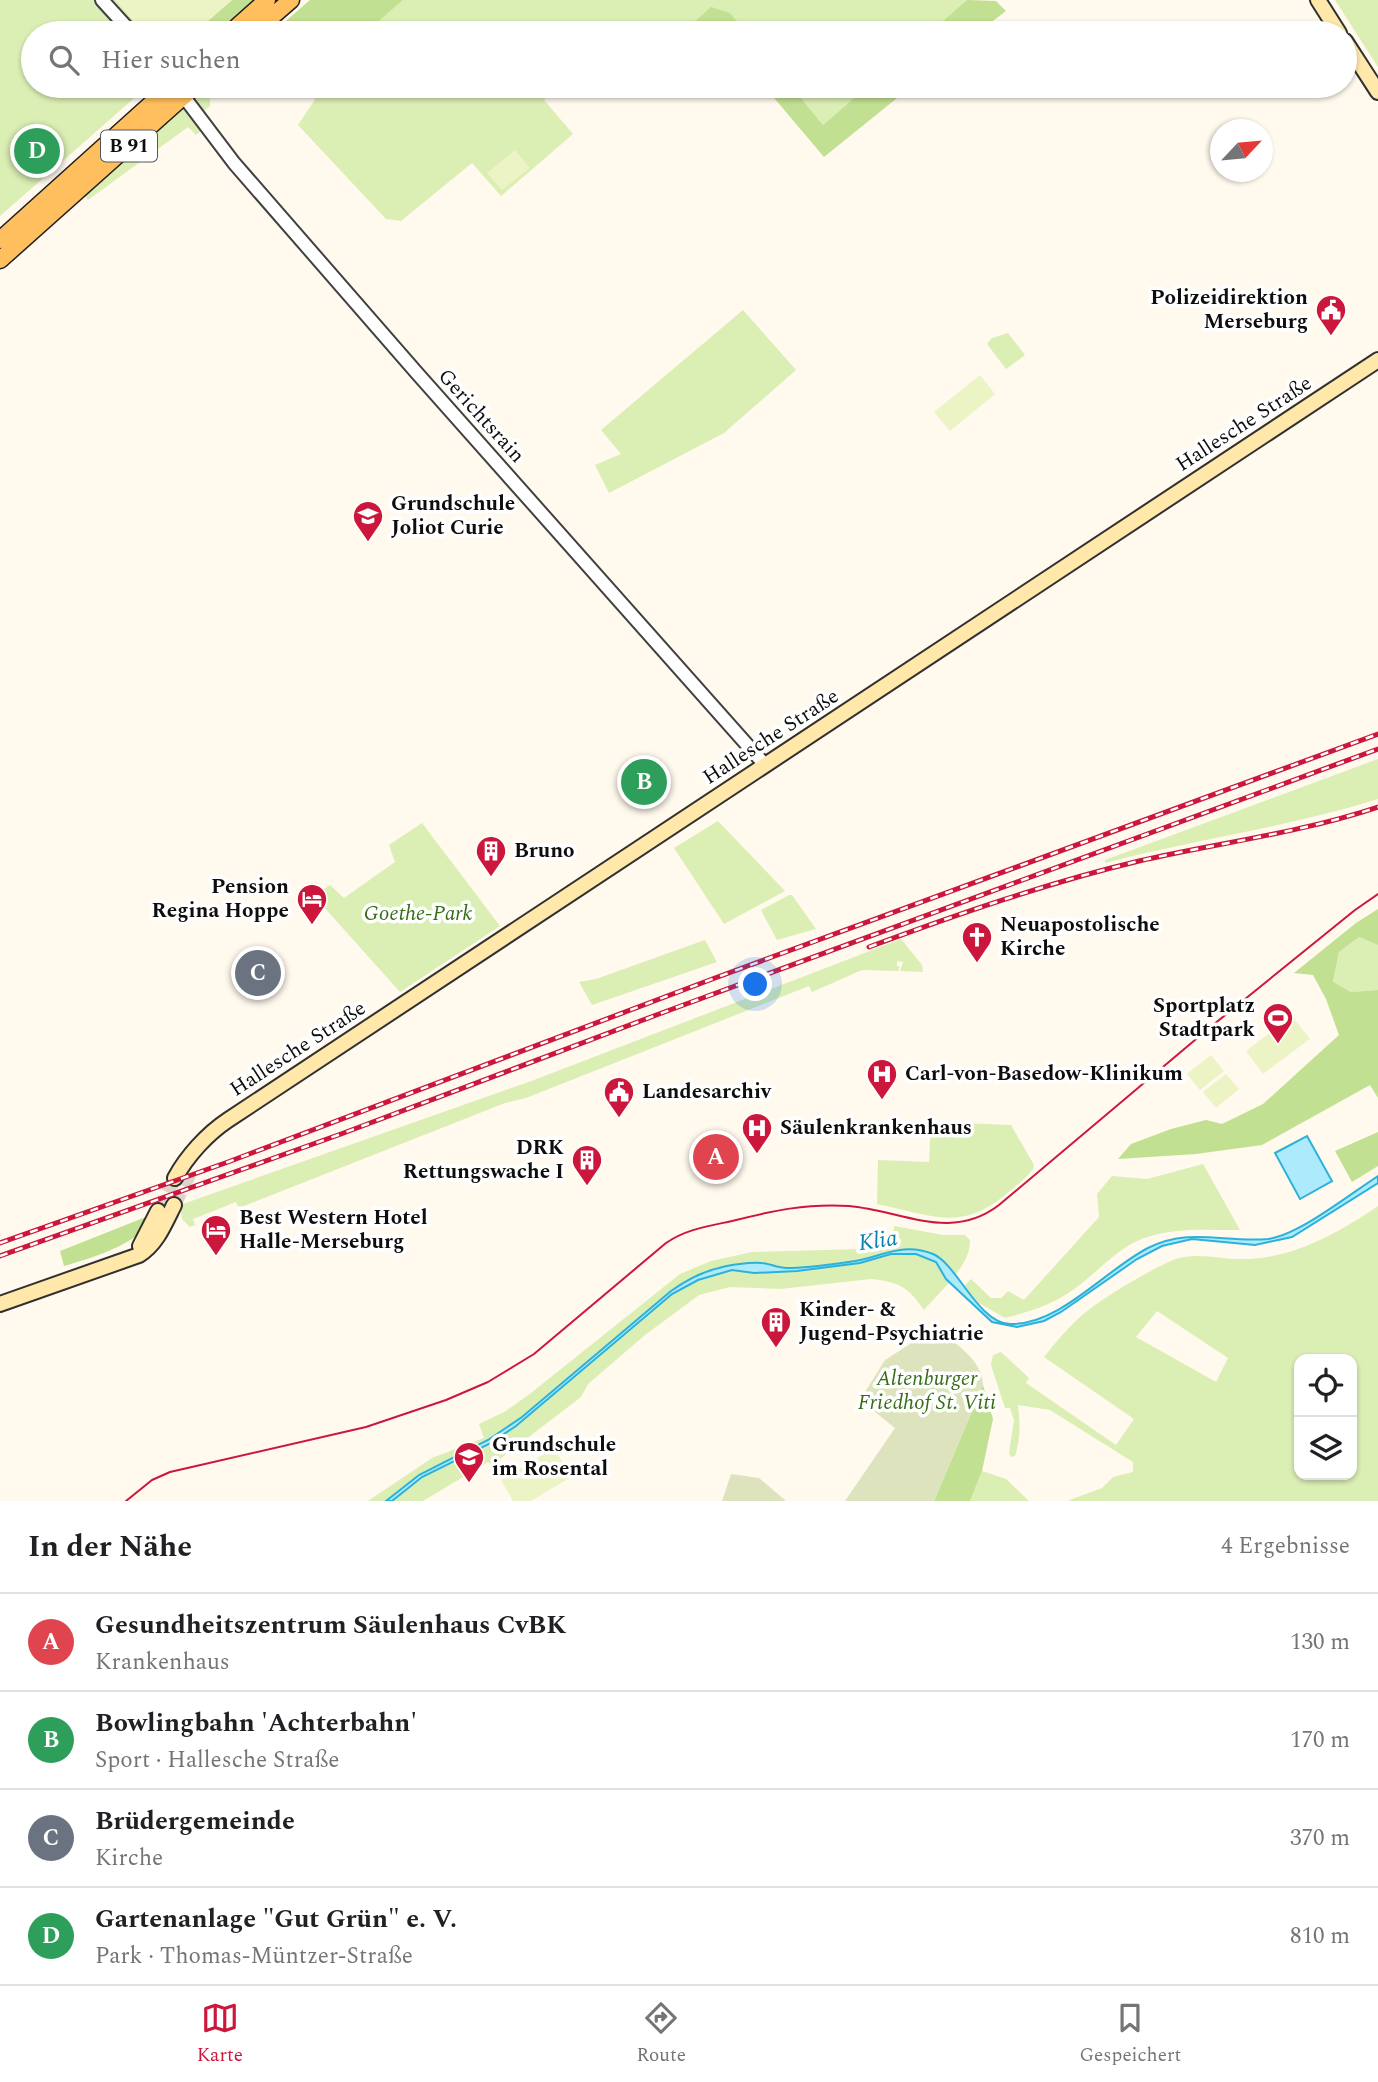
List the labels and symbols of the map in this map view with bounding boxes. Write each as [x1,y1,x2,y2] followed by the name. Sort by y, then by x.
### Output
[1210,119,1273,182] north arrow
[14,125,60,177] pin: D
[101,130,157,162] road number: B 91
[1150,282,1308,338] place label: Polizeidirektion Merseburg
[1314,293,1348,337] public building icon: Polizeidirektion Merseburg
[430,362,532,470] street label: Gerichtsrain
[1169,368,1319,480] street label: Hallesche Straße
[391,488,515,544] place label: Grundschule Joliot Curie
[351,499,385,543] school or university icon: Grundschule Joliot Curie
[696,681,846,793] street label: Hallesche Straße
[621,756,667,808] pin: B
[474,834,508,878] building icon: Bruno
[514,835,575,867] place label: Bruno
[152,871,289,927] place label: Pension Regina Hoppe
[295,882,329,926] hotel icon: Pension Regina Hoppe
[364,898,473,930] park label: Goethe-Park
[1000,909,1160,965] place label: Neuapostolische Kirche
[960,920,994,964] church icon: Neuapostolische Kirche
[235,947,281,999] pin: C
[738,967,772,1001] your location
[1153,990,1255,1046] place label: Sportplatz Stadtpark
[223,993,373,1105] street label: Hallesche Straße
[1261,1001,1295,1045] sports icon: Sportplatz Stadtpark
[865,1057,899,1101] hospital icon: Carl-von-Basedow-Klinikum
[905,1058,1183,1090] place label: Carl-von-Basedow-Klinikum
[602,1075,636,1119] public building icon: Landesarchiv
[642,1076,772,1108] place label: Landesarchiv
[740,1111,774,1155] hospital icon: Säulenkrankenhaus
[780,1112,972,1144] place label: Säulenkrankenhaus
[693,1131,739,1183] pin: A
[403,1132,565,1188] place label: DRK Rettungswache I
[570,1143,604,1187] building icon: DRK Rettungswache I
[239,1202,428,1258] place label: Best Western Hotel Halle-Merseburg
[199,1213,233,1257] hotel icon: Best Western Hotel Halle-Merseburg
[856,1221,900,1261] water label: Klia
[799,1294,984,1350] place label: Kinder- & Jugend-Psychiatrie
[759,1305,793,1349] building icon: Kinder- & Jugend-Psychiatrie
[858,1363,996,1419] park label: Altenburger Friedhof St. Viti
[492,1429,616,1485] place label: Grundschule im Rosental
[452,1440,486,1484] school or university icon: Grundschule im Rosental

